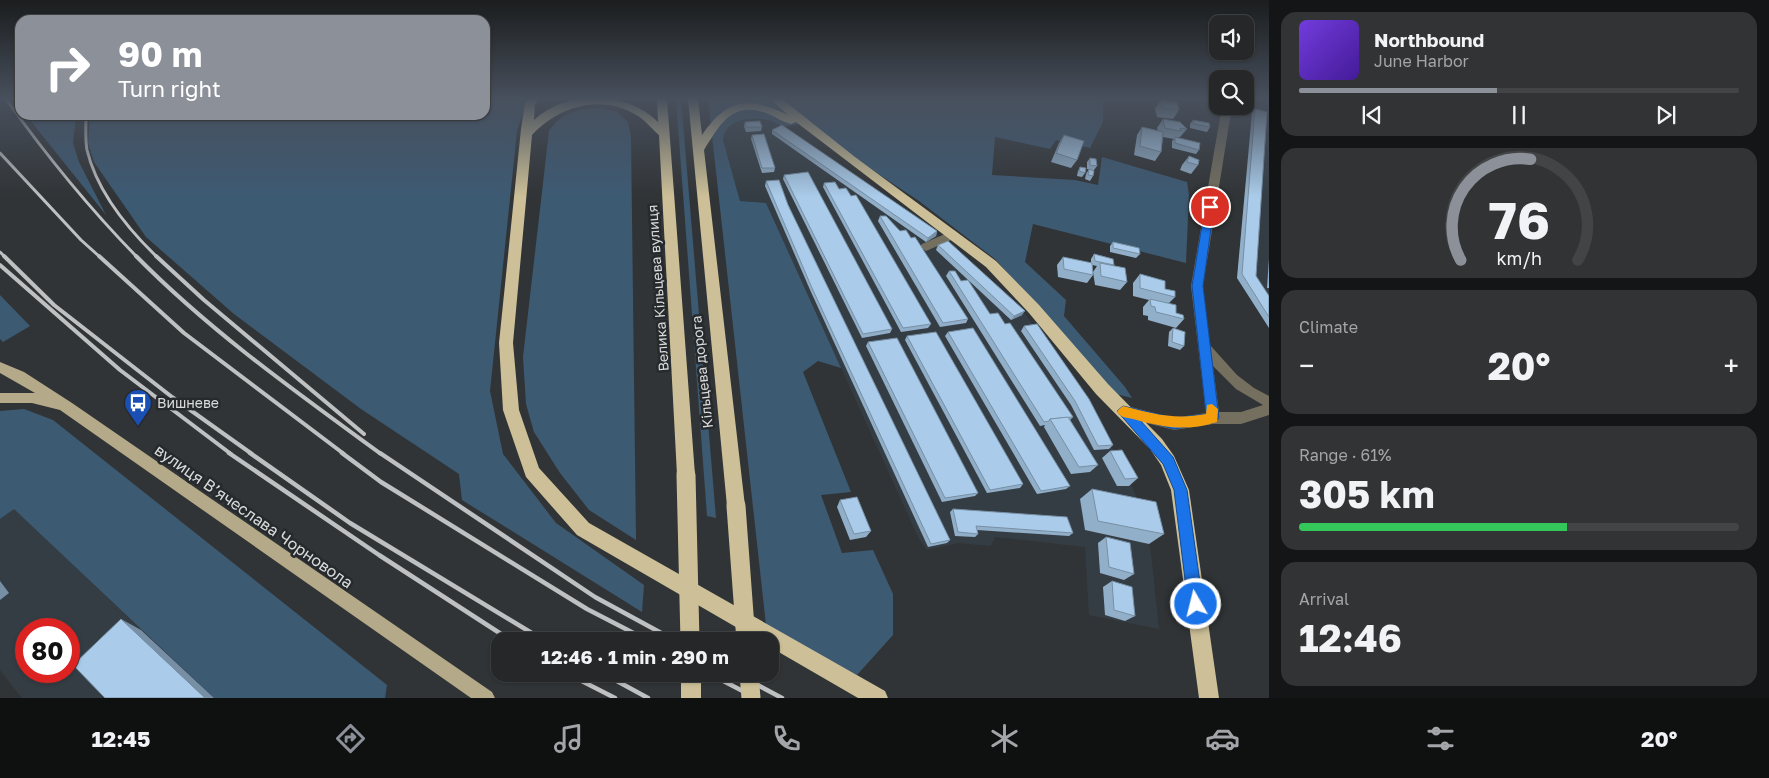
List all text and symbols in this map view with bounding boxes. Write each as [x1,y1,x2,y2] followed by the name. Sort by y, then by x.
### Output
[1209,15,1254,115] map controls
[1209,15,1254,60] button: sound
[1374,28,1484,51] text: Northbound
[118,33,202,75] text: 90 m
[35,35,100,100] icon: right
[1374,51,1469,71] text: June Harbor
[1209,70,1254,115] button: search
[118,75,221,102] text: Turn right
[1358,101,1386,129] icon: previous
[1505,101,1533,129] icon: pause
[1652,101,1680,129] icon: next
[1189,186,1231,228] pin
[1488,188,1550,250] text: 76
[1196,193,1224,221] icon: arrive
[643,204,672,372] street label: Велика Кільцева вулиця
[1496,247,1542,269] text: km/h
[687,315,716,429] street label: Кільцева дорога
[1299,317,1358,337] text: Climate
[1488,343,1550,388] text: 20°
[1299,349,1314,382] text: −
[1724,349,1739,382] text: +
[123,388,153,427] bus stop icon: Вишневе
[157,394,219,411] place label: Вишневе
[151,440,357,592] street label: вулиця Вʼячеслава Чорновола
[1299,445,1391,465] text: Range · 61%
[1299,471,1435,516] text: 305 km
[1169,577,1221,629] position arrow
[1299,589,1349,609] text: Arrival
[1299,615,1402,660] text: 12:46
[15,618,80,683] speed limit sign: 80
[541,645,729,668] text: 12:46 · 1 min · 290 m
[333,721,368,756] icon: directions
[551,721,586,756] icon: music
[769,721,804,756] icon: phone
[987,721,1022,756] icon: climate
[1205,721,1240,756] icon: car
[1423,721,1458,756] icon: filters
[91,725,150,752] text: 12:45
[1641,725,1677,752] text: 20°

